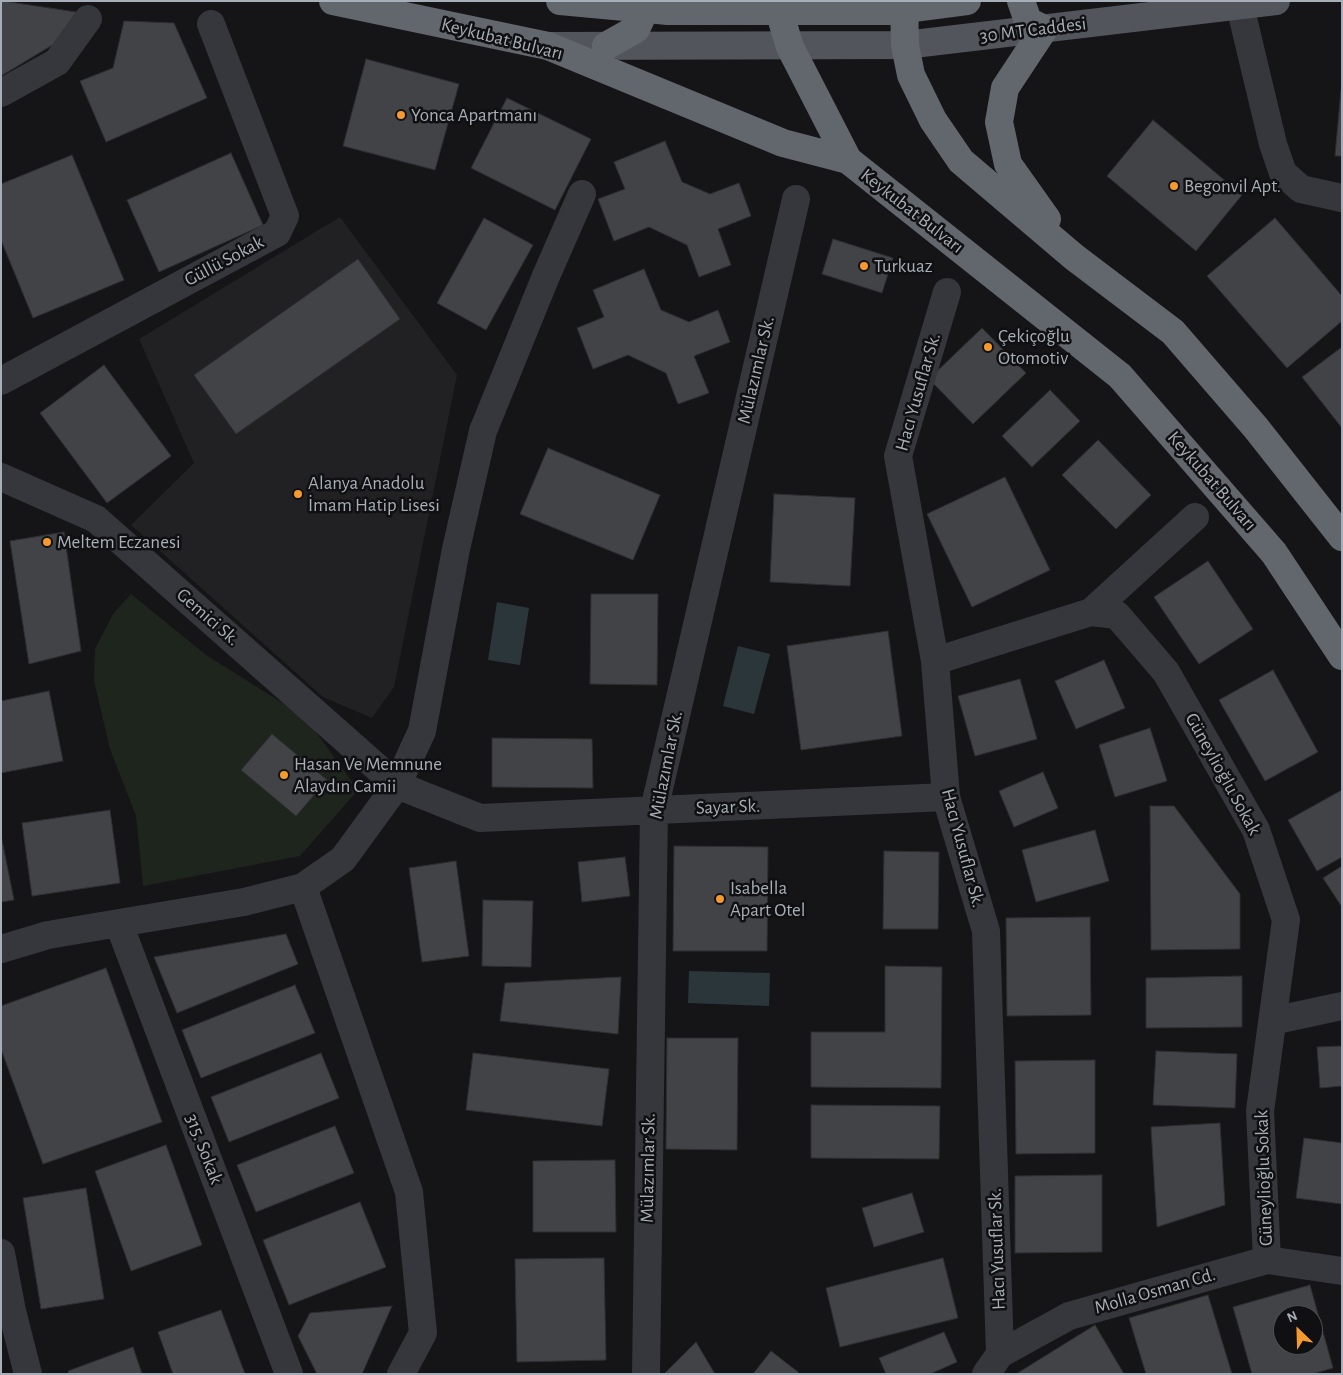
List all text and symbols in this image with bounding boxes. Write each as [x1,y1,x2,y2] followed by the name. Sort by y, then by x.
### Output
[978,12,1088,48] street label: 30 MT Caddesi
[439,13,565,65] street label: Keykubat Bulvarı
[411,104,537,126] place label: Yonca Apartmanı
[395,109,407,121] marker: Yonca Apartmanı
[856,164,968,258] street label: Keykubat Bulvarı
[1184,175,1281,197] place label: Begonvil Apt.
[1168,180,1180,192] marker: Begonvil Apt.
[180,231,268,291] street label: Güllü Sokak
[874,255,933,277] place label: Turkuaz
[858,260,870,272] marker: Turkuaz
[733,314,779,426] street label: Mülazımlar Sk.
[998,325,1070,369] place label: Çekiçoğlu Otomotiv
[890,330,946,454] street label: Hacı Yusuflar Sk.
[982,341,994,353] marker: Çekiçoğlu Otomotiv
[1163,427,1261,535] street label: Keykubat Bulvarı
[308,472,440,516] place label: Alanya Anadolu İmam Hatip Lisesi
[292,488,304,500] marker: Alanya Anadolu İmam Hatip Lisesi
[57,531,181,553] place label: Meltem Eczanesi
[41,536,53,548] marker: Meltem Eczanesi
[172,583,244,651] street label: Gemici Sk.
[644,709,688,821] street label: Mülazımlar Sk.
[1180,709,1266,839] street label: Güneylioğlu Sokak
[294,753,442,797] place label: Hasan Ve Memnune Alaydın Camii
[278,769,290,781] marker: Hasan Ve Memnune Alaydın Camii
[936,786,990,910] street label: Hacı Yusuflar Sk.
[695,794,761,820] street label: Sayar Sk.
[730,877,806,921] place label: Isabella Apart Otel
[714,893,726,905] marker: Isabella Apart Otel
[1250,1110,1278,1246] street label: Güneylioğlu Sokak
[180,1111,228,1187] street label: 315. Sokak
[636,1113,660,1223] street label: Mülazımlar Sk.
[983,1188,1011,1310] street label: Hacı Yusuflar Sk.
[1092,1263,1218,1319] street label: Molla Osman Cd.
[1273,1305,1323,1355] north arrow
[1285,1309,1300,1326] text: N

